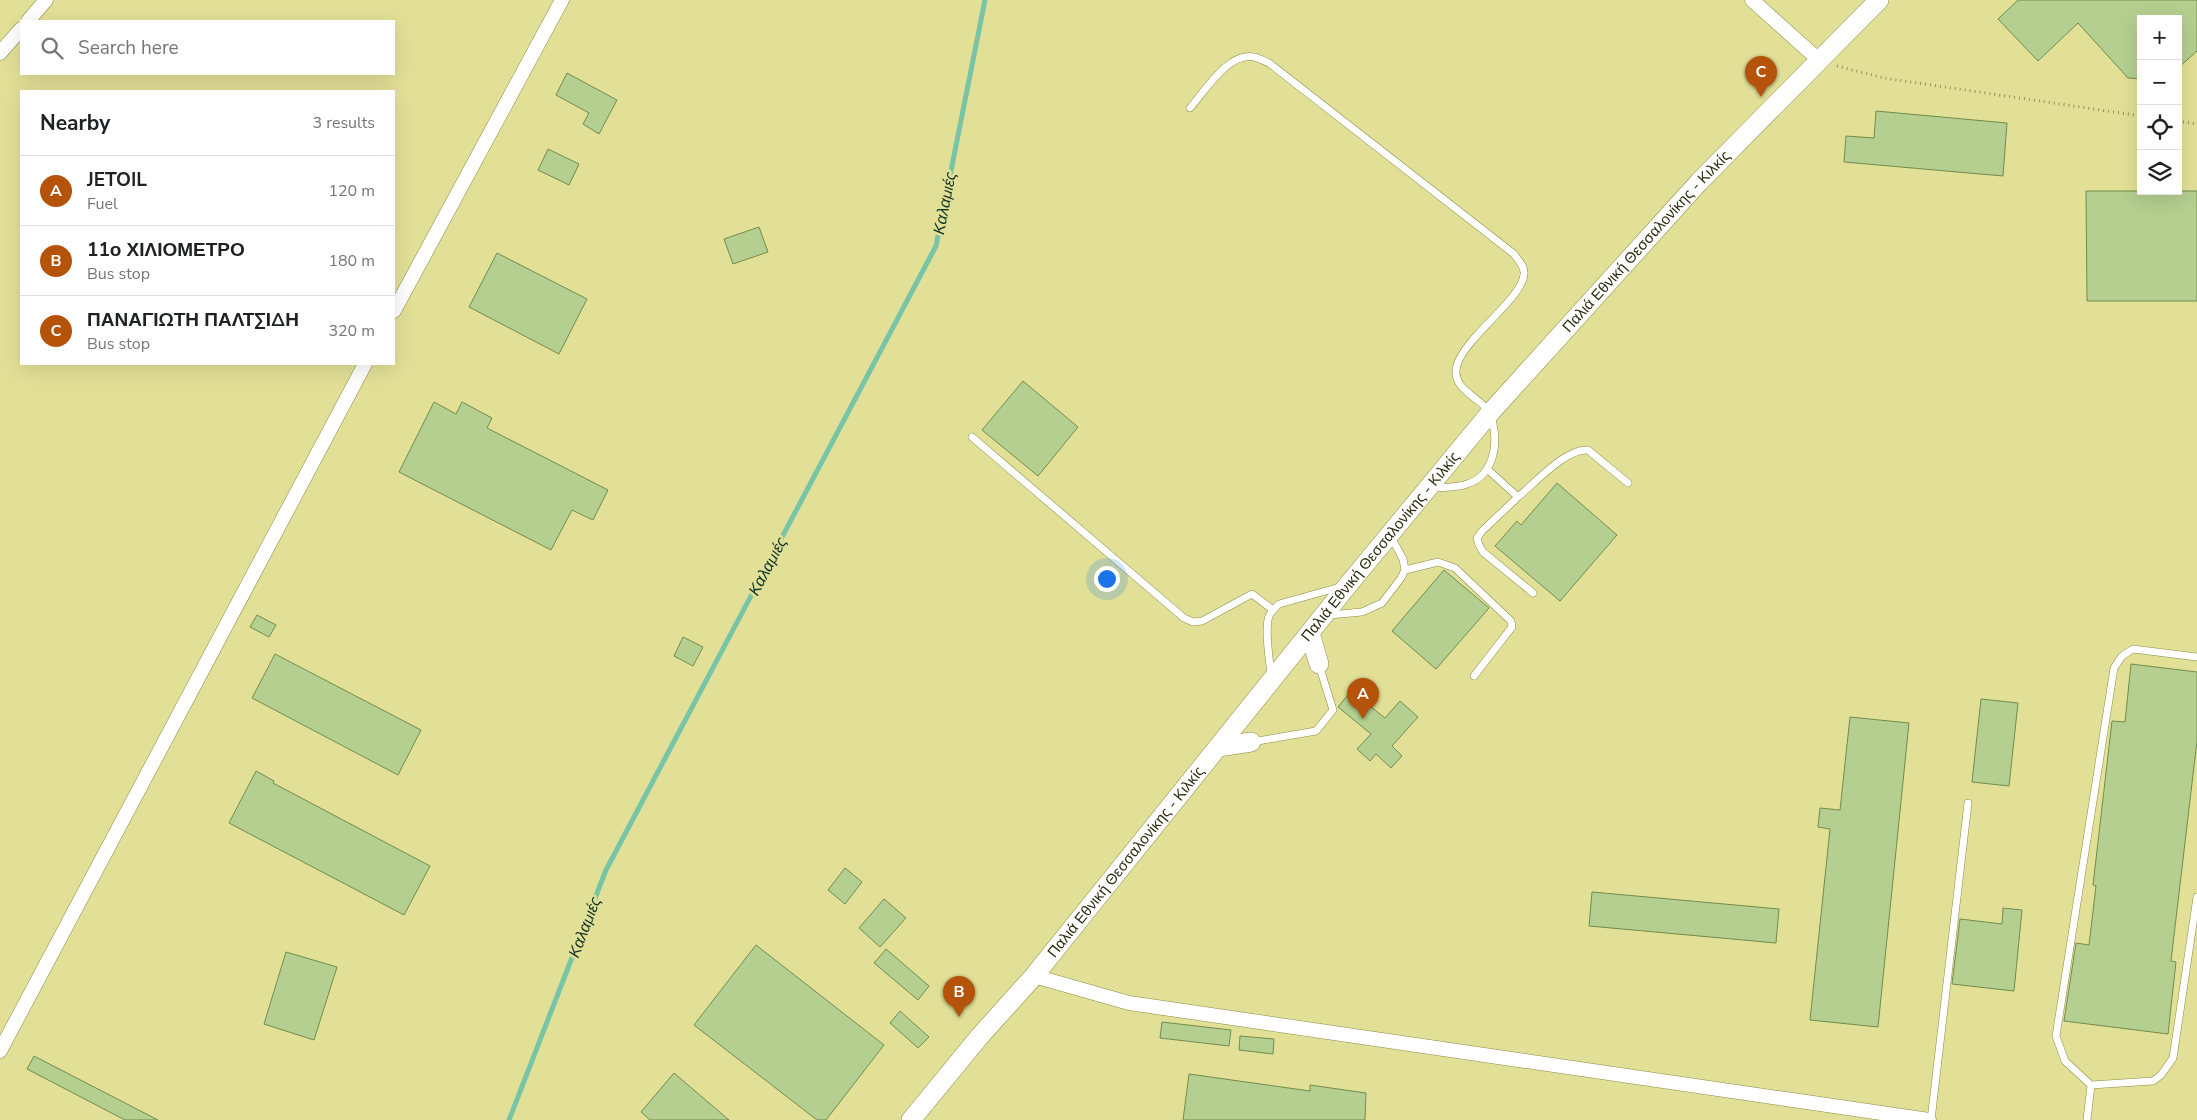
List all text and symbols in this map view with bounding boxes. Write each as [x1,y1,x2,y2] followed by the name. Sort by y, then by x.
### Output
[2137,15,2182,195] map controls
[2137,15,2182,60] button: +
[20,20,395,75] search box
[38,34,66,62] icon: search
[78,35,179,61] text: Search here
[1745,56,1777,97] pin: C
[2137,60,2182,105] button: −
[2137,105,2182,150] button: locate
[40,109,110,137] text: Nearby
[313,112,375,134] text: 3 results
[1558,146,1735,337] street label: Παλιά Εθνική Θεσσαλονίκης - Κιλκίς
[2137,150,2182,195] button: layers
[87,167,147,193] text: JETOIL
[928,170,962,236] water label: Καλαμιές
[50,180,62,202] text: A
[328,180,375,202] text: 120 m
[87,193,118,215] text: Fuel
[87,237,245,263] text: 11ο ΧΙΛΙΟΜΕΤΡΟ
[50,250,62,272] text: B
[328,250,375,272] text: 180 m
[87,263,150,285] text: Bus stop
[87,307,299,333] text: ΠΑΝΑΓΙΩΤΗ ΠΑΛΤΣΙΔΗ
[51,320,61,342] text: C
[328,320,375,342] text: 320 m
[87,333,150,355] text: Bus stop
[1296,447,1464,646] street label: Παλιά Εθνική Θεσσαλονίκης - Κιλκίς
[743,533,793,600] water label: Καλαμιές
[1094,566,1120,592] your location
[1347,678,1379,719] pin: A
[1043,762,1209,962] street label: Παλιά Εθνική Θεσσαλονίκης - Κιλκίς
[563,894,607,961] water label: Καλαμιές
[943,976,975,1017] pin: B

